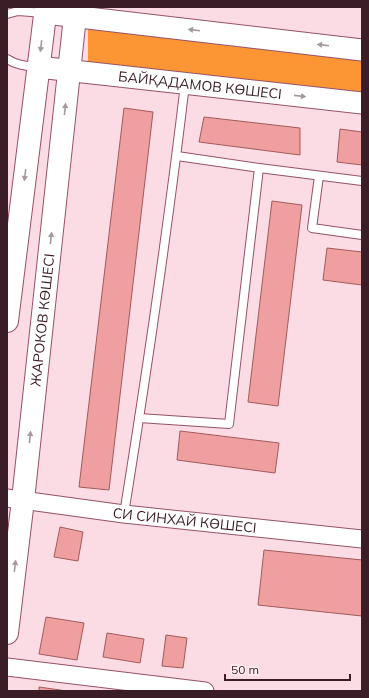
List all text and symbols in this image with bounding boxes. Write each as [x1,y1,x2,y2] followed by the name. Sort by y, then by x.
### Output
[188,27,200,33] one-way arrow
[38,40,44,52] one-way arrow
[317,42,329,49] one-way arrow
[117,67,283,103] street label: БАЙҚАДАМОВ КӨШЕСІ
[293,93,306,99] one-way arrow
[62,103,69,115] one-way arrow
[22,169,28,181] one-way arrow
[48,232,54,245] one-way arrow
[26,253,58,387] street label: ЖАРОКОВ КӨШЕСІ
[26,431,33,443] one-way arrow
[112,504,257,537] street label: СИ СИНХАЙ КӨШЕСІ
[12,560,18,573] one-way arrow
[225,656,350,682] scale bar
[231,662,259,677] text: 50 m

